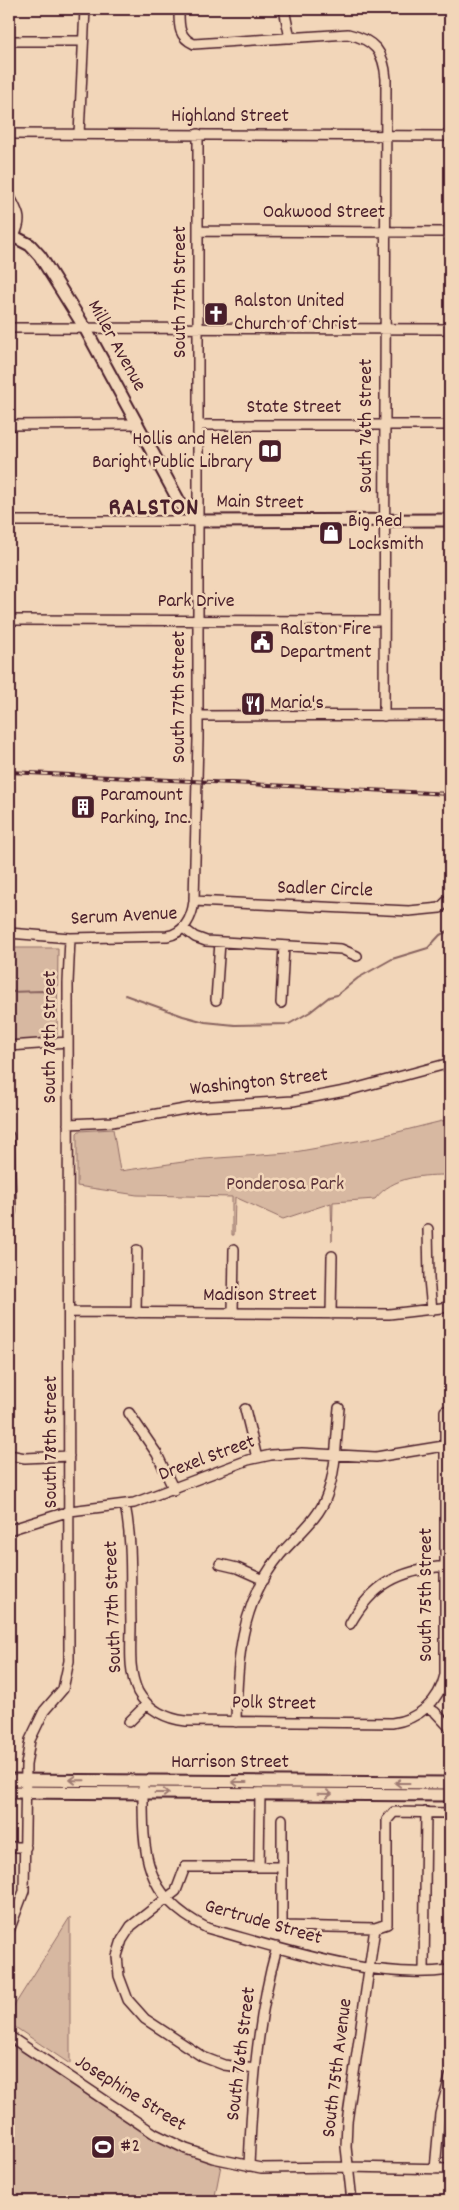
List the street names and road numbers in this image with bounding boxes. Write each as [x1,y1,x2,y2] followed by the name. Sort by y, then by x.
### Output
[171,103,289,131] street label: Highland Street
[263,199,385,227] street label: Oakwood Street
[167,226,195,358] street label: South 77th Street
[79,295,153,397] street label: Miller Avenue
[353,359,381,493] street label: South 76th Street
[247,394,341,422] street label: State Street
[216,488,304,518] street label: Main Street
[157,588,235,616] street label: Park Drive
[166,631,194,763] street label: South 77th Street
[277,874,374,906] street label: Sadler Circle
[70,900,178,934] street label: Serum Avenue
[37,971,65,1103] street label: South 78th Street
[189,1062,329,1104] street label: Washington Street
[203,1282,317,1310] street label: Madison Street
[38,1376,66,1508] street label: South 78th Street
[155,1429,259,1489] street label: Drexel Street
[413,1528,441,1662] street label: South 75th Street
[98,1540,130,1674] street label: South 77th Street
[232,1689,316,1719] street label: Polk Street
[171,1749,289,1777] street label: Harrison Street
[201,1893,325,1953] street label: Gertrude Street
[220,1985,264,2123] street label: South 76th Street
[316,1997,360,2139] street label: South 75th Avenue
[69,2049,191,2139] street label: Josephine Street

